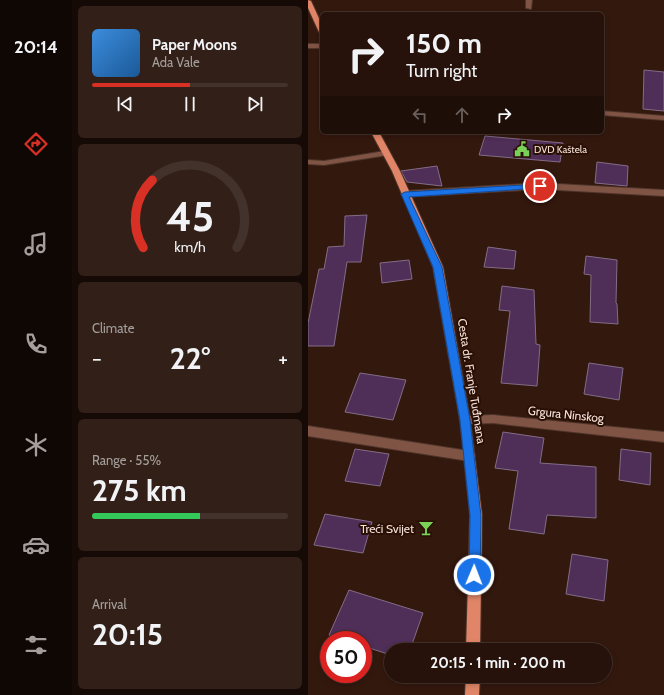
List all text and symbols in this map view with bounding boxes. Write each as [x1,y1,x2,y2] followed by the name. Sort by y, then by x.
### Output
[406,26,482,60] text: 150 m
[340,28,392,80] icon: right
[14,36,58,58] text: 20:14
[152,36,237,54] text: Paper Moons
[152,54,200,70] text: Ada Vale
[406,60,477,82] text: Turn right
[114,93,136,115] icon: previous
[179,93,201,115] icon: pause
[244,93,266,115] icon: next
[409,104,431,126] icon: left
[451,104,473,126] icon: ahead
[493,104,515,126] icon: right
[22,130,50,158] icon: directions
[513,140,531,158] public building icon: DVD Kaštela
[534,143,587,156] place label: DVD Kaštela
[523,169,557,203] pin
[529,175,551,197] icon: arrive
[166,190,214,240] text: 45
[22,230,50,258] icon: music
[174,237,206,255] text: km/h
[455,317,489,445] street label: Cesta dr. Franje Tuđmana
[92,320,134,336] text: Climate
[22,330,50,358] icon: phone
[170,340,210,377] text: 22°
[92,345,102,372] text: −
[278,345,288,372] text: +
[527,403,606,426] street label: Grgura Ninskog
[22,431,50,459] icon: climate
[92,452,161,468] text: Range · 55%
[92,472,187,509] text: 275 km
[417,519,435,537] bar icon: Treći Svijet
[360,521,414,536] place label: Treći Svijet
[22,531,50,559] icon: car
[453,554,495,596] position arrow
[92,596,127,612] text: Arrival
[92,616,163,653] text: 20:15
[22,631,50,659] icon: filters
[320,631,372,683] speed limit sign: 50
[430,654,566,672] text: 20:15 · 1 min · 200 m

